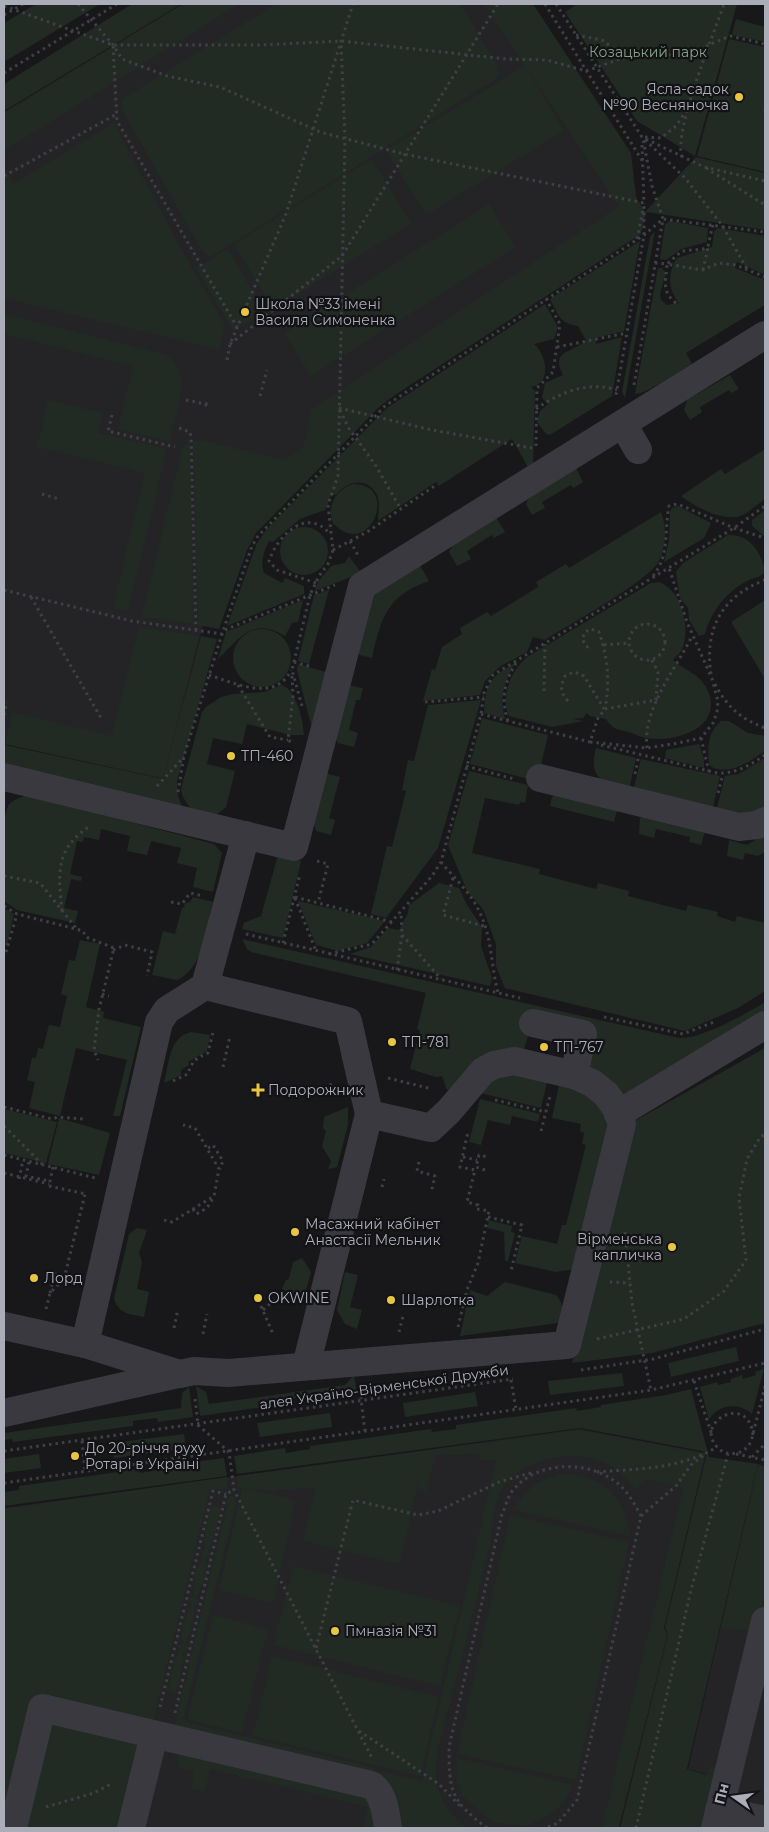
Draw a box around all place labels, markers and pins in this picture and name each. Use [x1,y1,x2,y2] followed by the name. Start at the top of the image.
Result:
[602,80,729,114] place label: Ясла-садок №90 Весняночка
[733,91,745,103] marker: Ясла-садок №90 Весняночка
[255,295,396,329] place label: Школа №33 імені Василя Симоненка
[239,306,251,318] marker: Школа №33 імені Василя Симоненка
[241,747,293,765] place label: ТП-460
[225,750,237,762] marker: ТП-460
[402,1033,449,1051] place label: ТП-781
[386,1036,398,1048] marker: ТП-781
[554,1038,604,1056] place label: ТП-767
[538,1041,550,1053] marker: ТП-767
[268,1081,363,1099] place label: Подорожник
[252,1084,264,1096] marker: Подорожник
[305,1215,441,1249] place label: Масажний кабінет Анастасії Мельник
[289,1226,301,1238] marker: Масажний кабінет Анастасії Мельник
[577,1230,662,1264] place label: Вірменська капличка
[666,1241,678,1253] marker: Вірменська капличка
[44,1269,83,1287] place label: Лорд
[28,1272,40,1284] marker: Лорд
[268,1289,329,1307] place label: OKWINE
[401,1291,474,1309] place label: Шарлотка
[252,1292,264,1304] marker: OKWINE
[385,1294,397,1306] marker: Шарлотка
[85,1439,205,1473] place label: До 20-річчя руху Ротарі в Україні
[69,1450,81,1462] marker: До 20-річчя руху Ротарі в Україні
[345,1622,437,1640] place label: Гімназія №31
[329,1625,341,1637] marker: Гімназія №31

